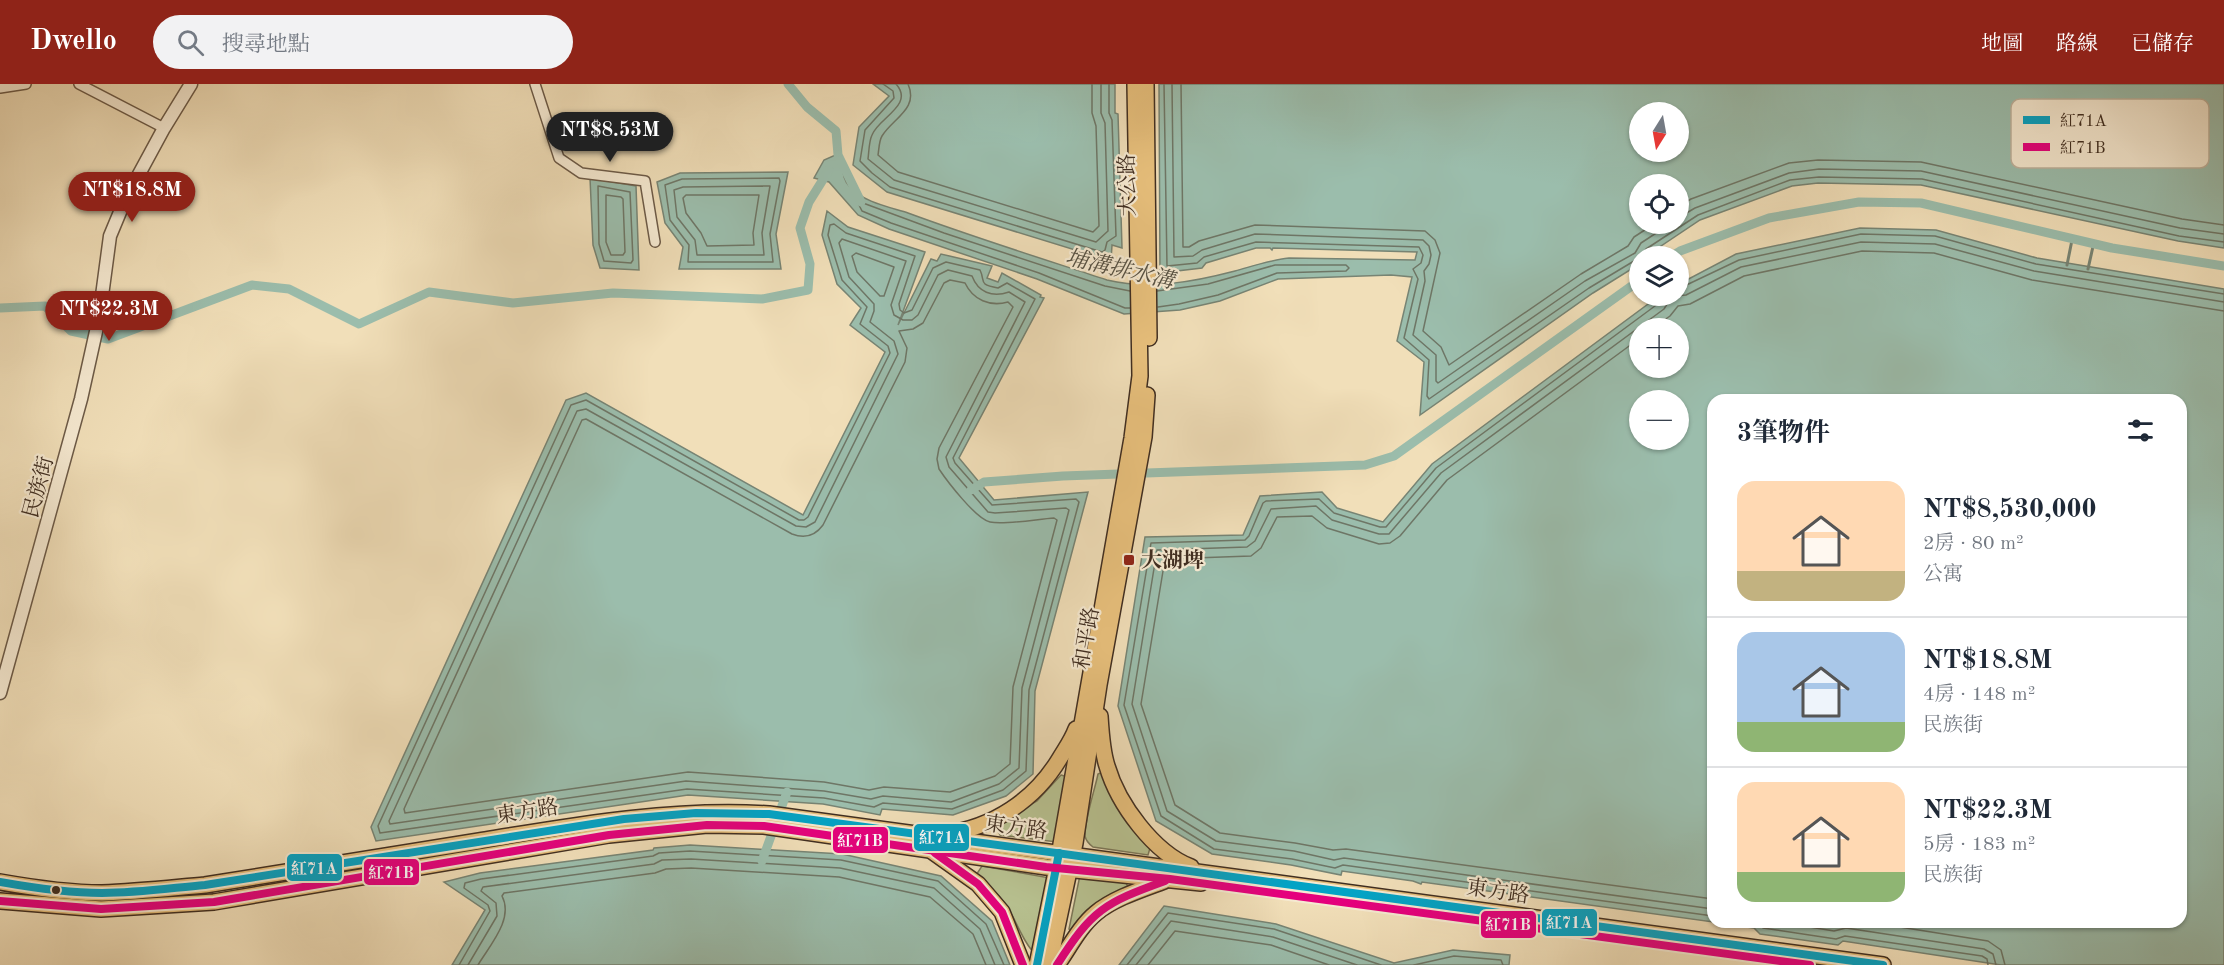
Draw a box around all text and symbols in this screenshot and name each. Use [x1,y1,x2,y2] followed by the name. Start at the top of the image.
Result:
[153,15,573,69] search box
[174,26,207,59] icon: search
[30,28,117,56] text: Dwello
[222,34,310,56] text: 搜尋地點
[1981,34,2023,55] text: 地圖
[2056,34,2098,55] text: 路線
[2131,34,2194,55] text: 已儲存
[2011,99,2209,168] legend
[1629,102,1689,162] north arrow
[1629,102,1689,450] map controls
[548,112,672,163] pin: NT$8.53M
[2060,112,2107,130] text: 紅71A
[560,121,660,141] text: NT$8.53M
[2060,139,2106,157] text: 紅71B
[1114,153,1140,217] street label: 大公路
[70,172,194,223] pin: NT$18.8M
[1629,174,1689,234] button: locate
[82,181,182,201] text: NT$18.8M
[1063,245,1179,294] water label: 埔溝排水溝
[1629,246,1689,306] button: layers
[47,291,171,342] pin: NT$22.3M
[59,300,159,320] text: NT$22.3M
[1629,318,1689,378] button: +
[1629,390,1689,450] button: −
[2124,414,2157,447] icon: filters
[1737,421,1830,447] text: 3筆物件
[19,454,58,521] street label: 民族街
[1923,497,2097,523] text: NT$8,530,000
[1785,505,1857,577] icon: home
[1923,534,2024,554] text: 2房 · 80 m²
[1141,549,1204,572] place label: 大湖埤
[1122,553,1136,567] marker: 大湖埤
[1923,565,1963,585] text: 公寓
[1070,605,1103,671] street label: 和平路
[1923,648,2052,674] text: NT$18.8M
[1785,656,1857,728] icon: home
[1923,685,2035,705] text: 4房 · 148 m²
[1923,716,1983,736] text: 民族街
[494,795,560,828] street label: 東方路
[1923,798,2052,824] text: NT$22.3M
[1785,806,1857,878] icon: home
[983,812,1049,843] street label: 東方路
[913,823,970,852] line badge: 紅71A
[832,826,889,854] line badge: 紅71B
[919,829,965,847] text: 紅71A
[837,832,883,850] text: 紅71B
[1923,835,2035,855] text: 5房 · 183 m²
[286,853,343,882] line badge: 紅71A
[363,858,420,886] line badge: 紅71B
[291,860,337,878] text: 紅71A
[368,864,414,882] text: 紅71B
[1923,866,1983,886] text: 民族街
[1465,876,1531,907] street label: 東方路
[50,884,62,896] unlabelled marker
[1541,908,1598,937] line badge: 紅71A
[1480,910,1537,939] line badge: 紅71B
[1546,914,1592,932] text: 紅71A
[1485,916,1531,934] text: 紅71B

